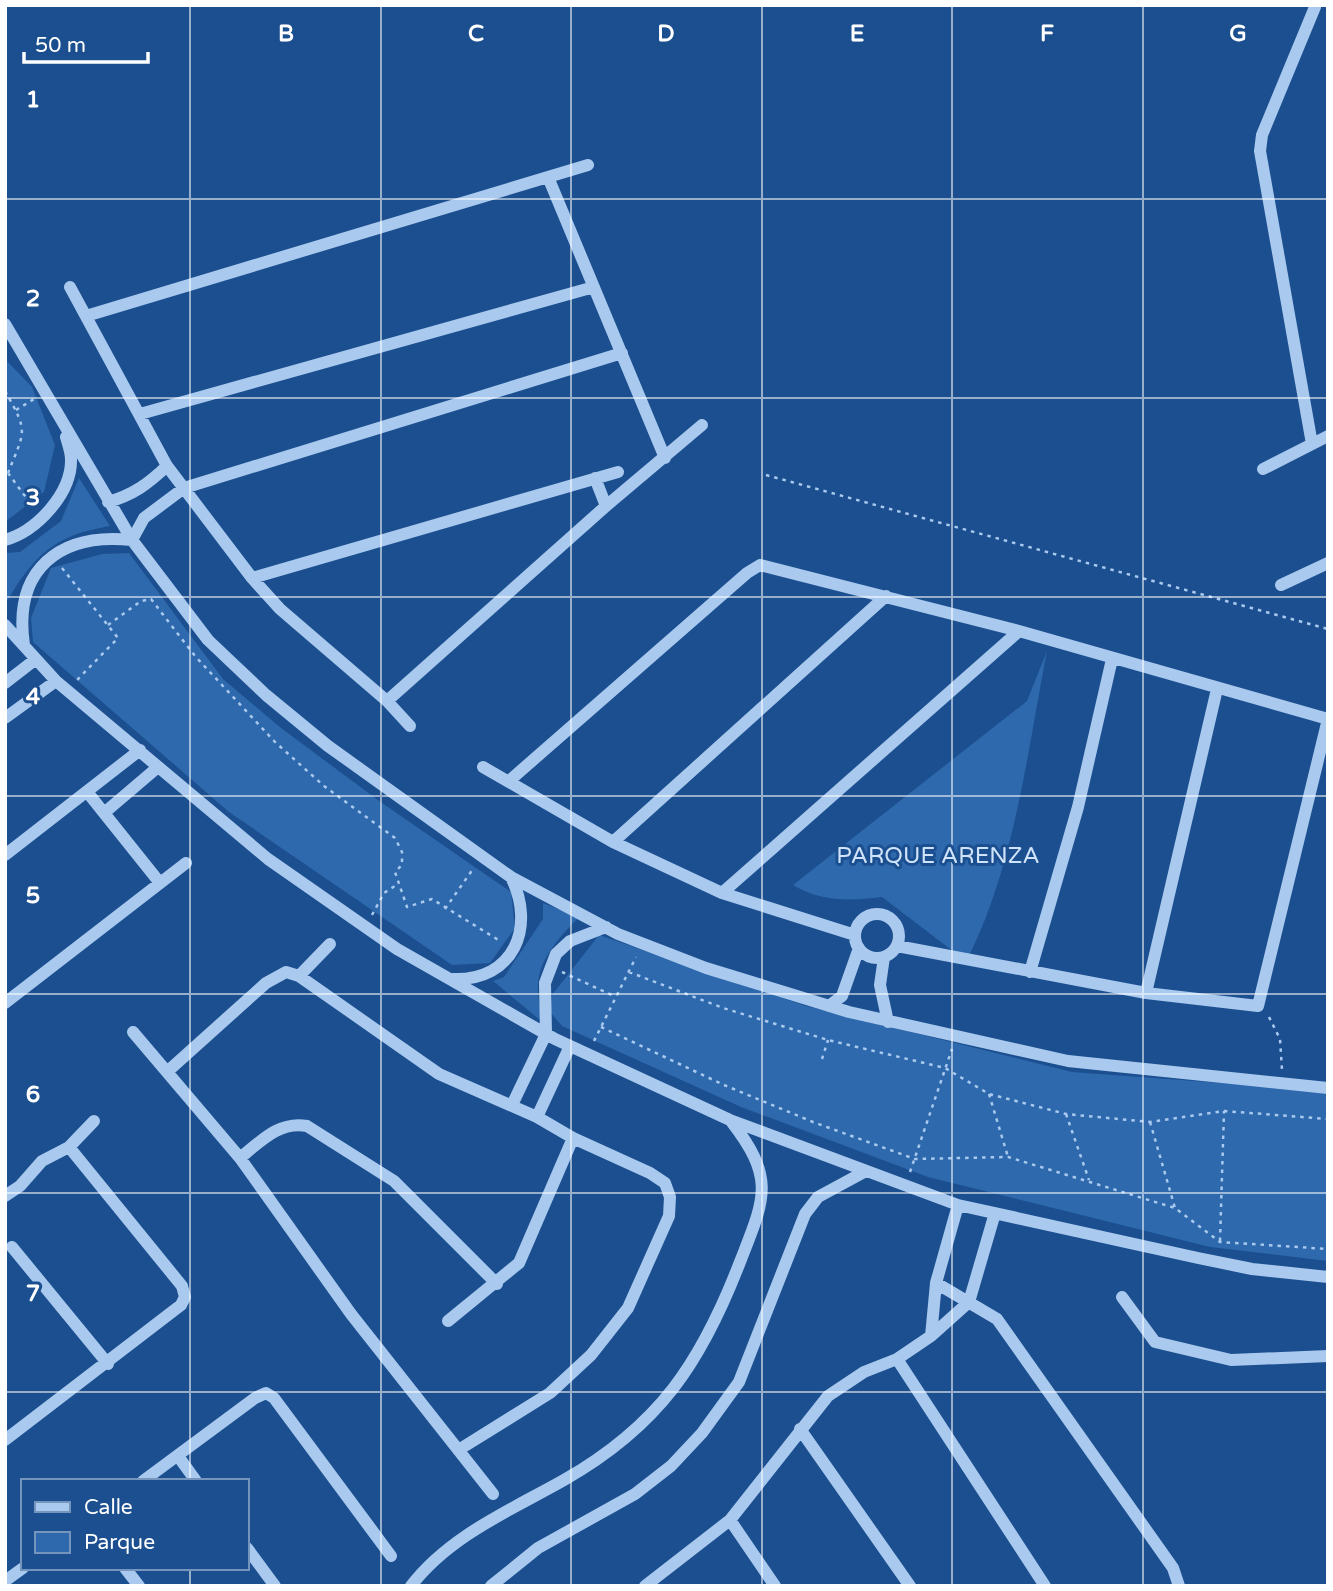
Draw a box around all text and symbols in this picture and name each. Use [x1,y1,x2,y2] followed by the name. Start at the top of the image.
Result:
[278,20,294,48] text: B
[468,20,484,48] text: C
[657,20,675,48] text: D
[850,20,864,48] text: E
[1040,20,1054,48] text: F
[1229,20,1247,48] text: G
[24,21,149,65] scale bar
[35,33,86,58] text: 50 m
[26,86,40,114] text: 1
[26,285,40,313] text: 2
[26,484,40,512] text: 3
[26,683,41,711] text: 4
[836,842,1040,870] park label: PARQUE ARENZA
[26,882,40,910] text: 5
[26,1081,40,1109] text: 6
[26,1280,40,1308] text: 7
[21,1479,248,1570] legend
[84,1495,133,1520] text: Calle
[84,1530,155,1555] text: Parque

